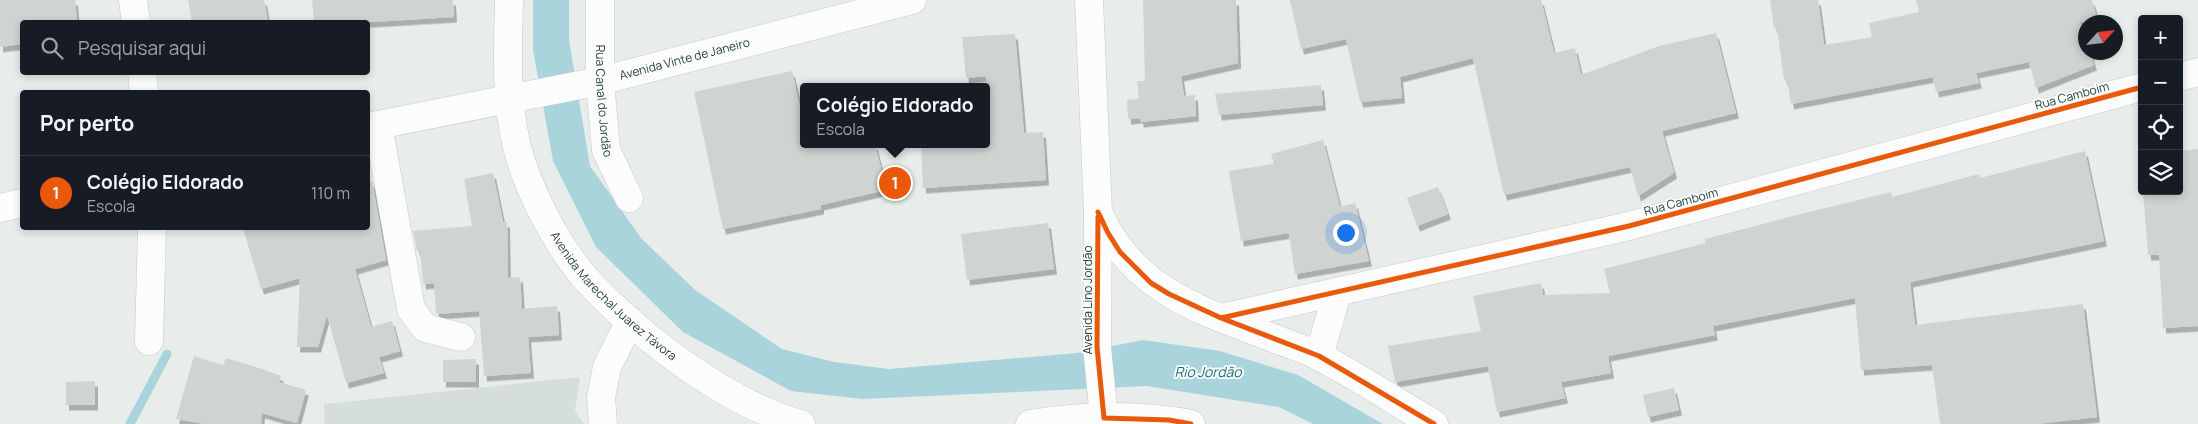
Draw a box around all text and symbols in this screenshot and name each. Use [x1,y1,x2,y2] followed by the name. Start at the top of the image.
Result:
[2078,15,2123,60] north arrow
[2138,15,2183,195] map controls
[2138,15,2183,60] button: +
[20,20,370,75] search box
[618,33,752,84] street label: Avenida Vinte de Janeiro
[38,34,66,62] icon: search
[78,35,206,61] text: Pesquisar aqui
[592,45,617,160] street label: Rua Canal do Jordão
[2138,60,2183,105] button: −
[2033,77,2111,114] street label: Rua Camboim
[800,83,990,148] popup
[817,92,973,118] text: Colégio Eldorado
[2138,105,2183,150] button: locate
[40,109,134,137] text: Por perto
[817,118,865,140] text: Escola
[2138,150,2183,195] button: layers
[879,164,911,202] pin: 1
[87,169,244,195] text: Colégio Eldorado
[52,182,60,204] text: 1
[311,182,350,204] text: 110 m
[1642,183,1720,220] street label: Rua Camboim
[87,195,135,217] text: Escola
[1333,220,1359,246] your location
[547,228,680,364] street label: Avenida Marechal Juarez Távora
[1079,245,1096,355] street label: Avenida Lino Jordão
[1174,362,1242,381] water label: Rio Jordão

